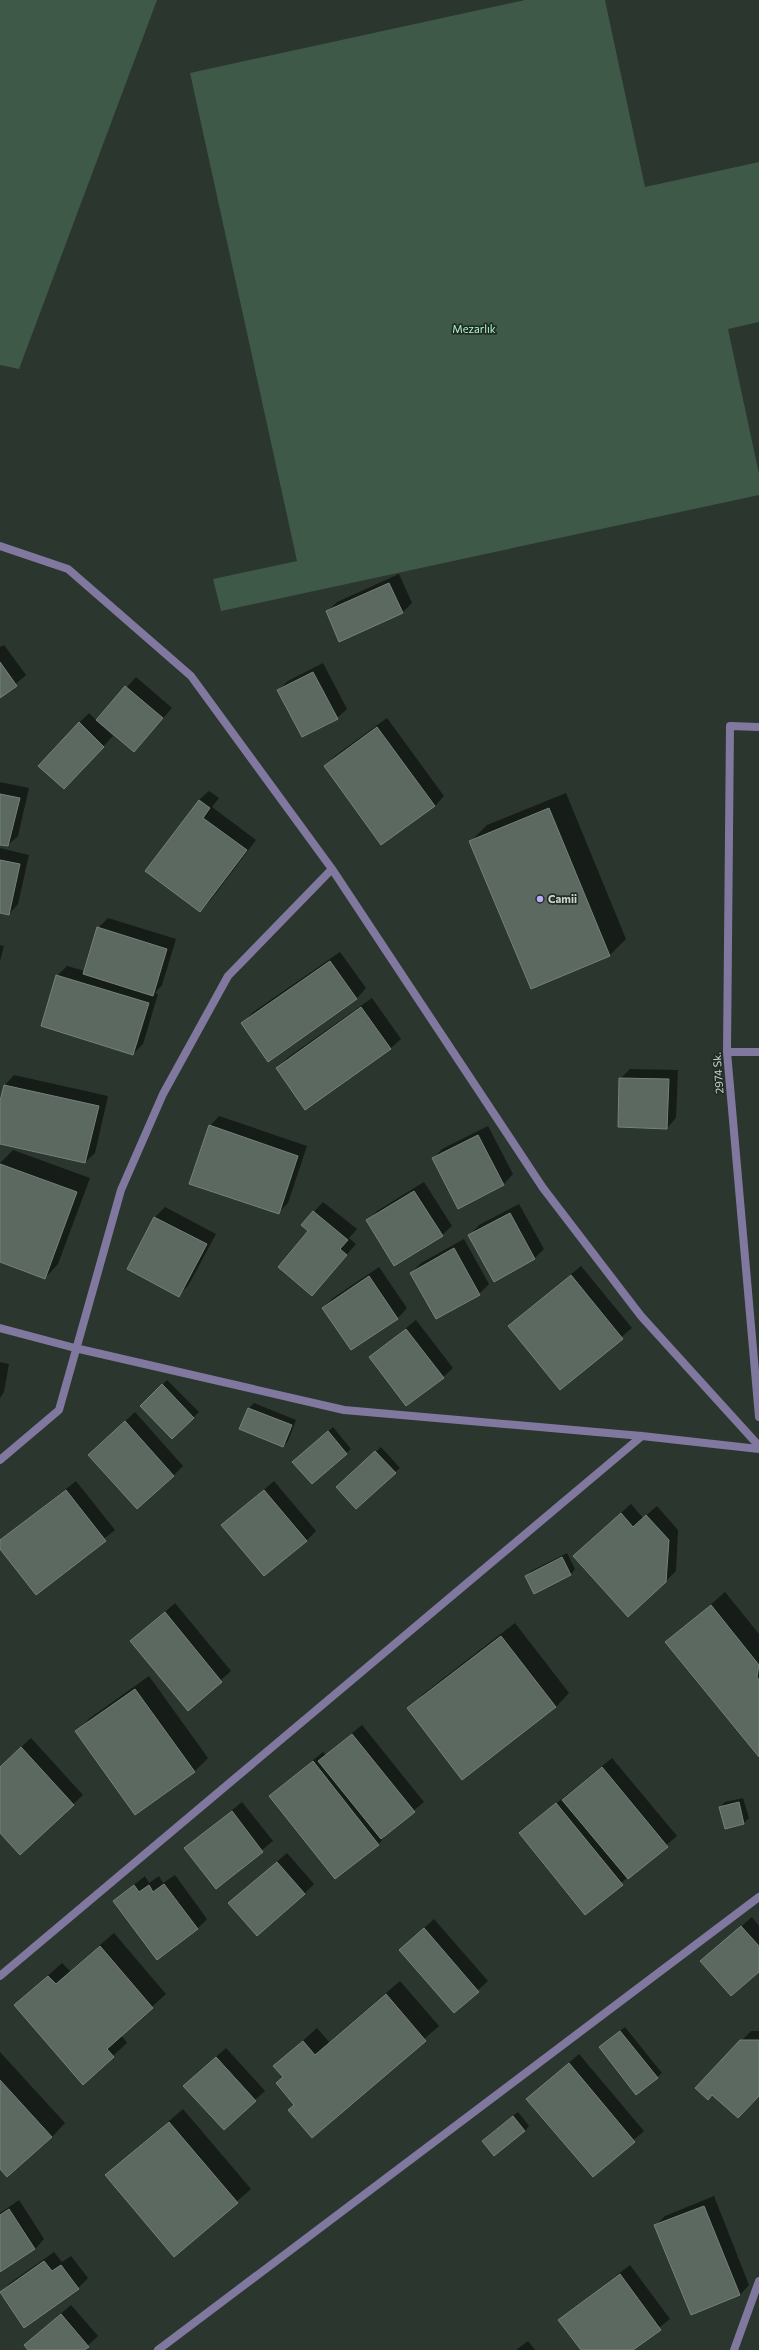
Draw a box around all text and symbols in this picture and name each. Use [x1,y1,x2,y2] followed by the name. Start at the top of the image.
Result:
[452,322,496,335] park label: Mezarlık
[548,892,577,905] place label: Camii
[535,894,545,904] marker: Camii
[710,1051,725,1094] street label: 2974 Sk.

